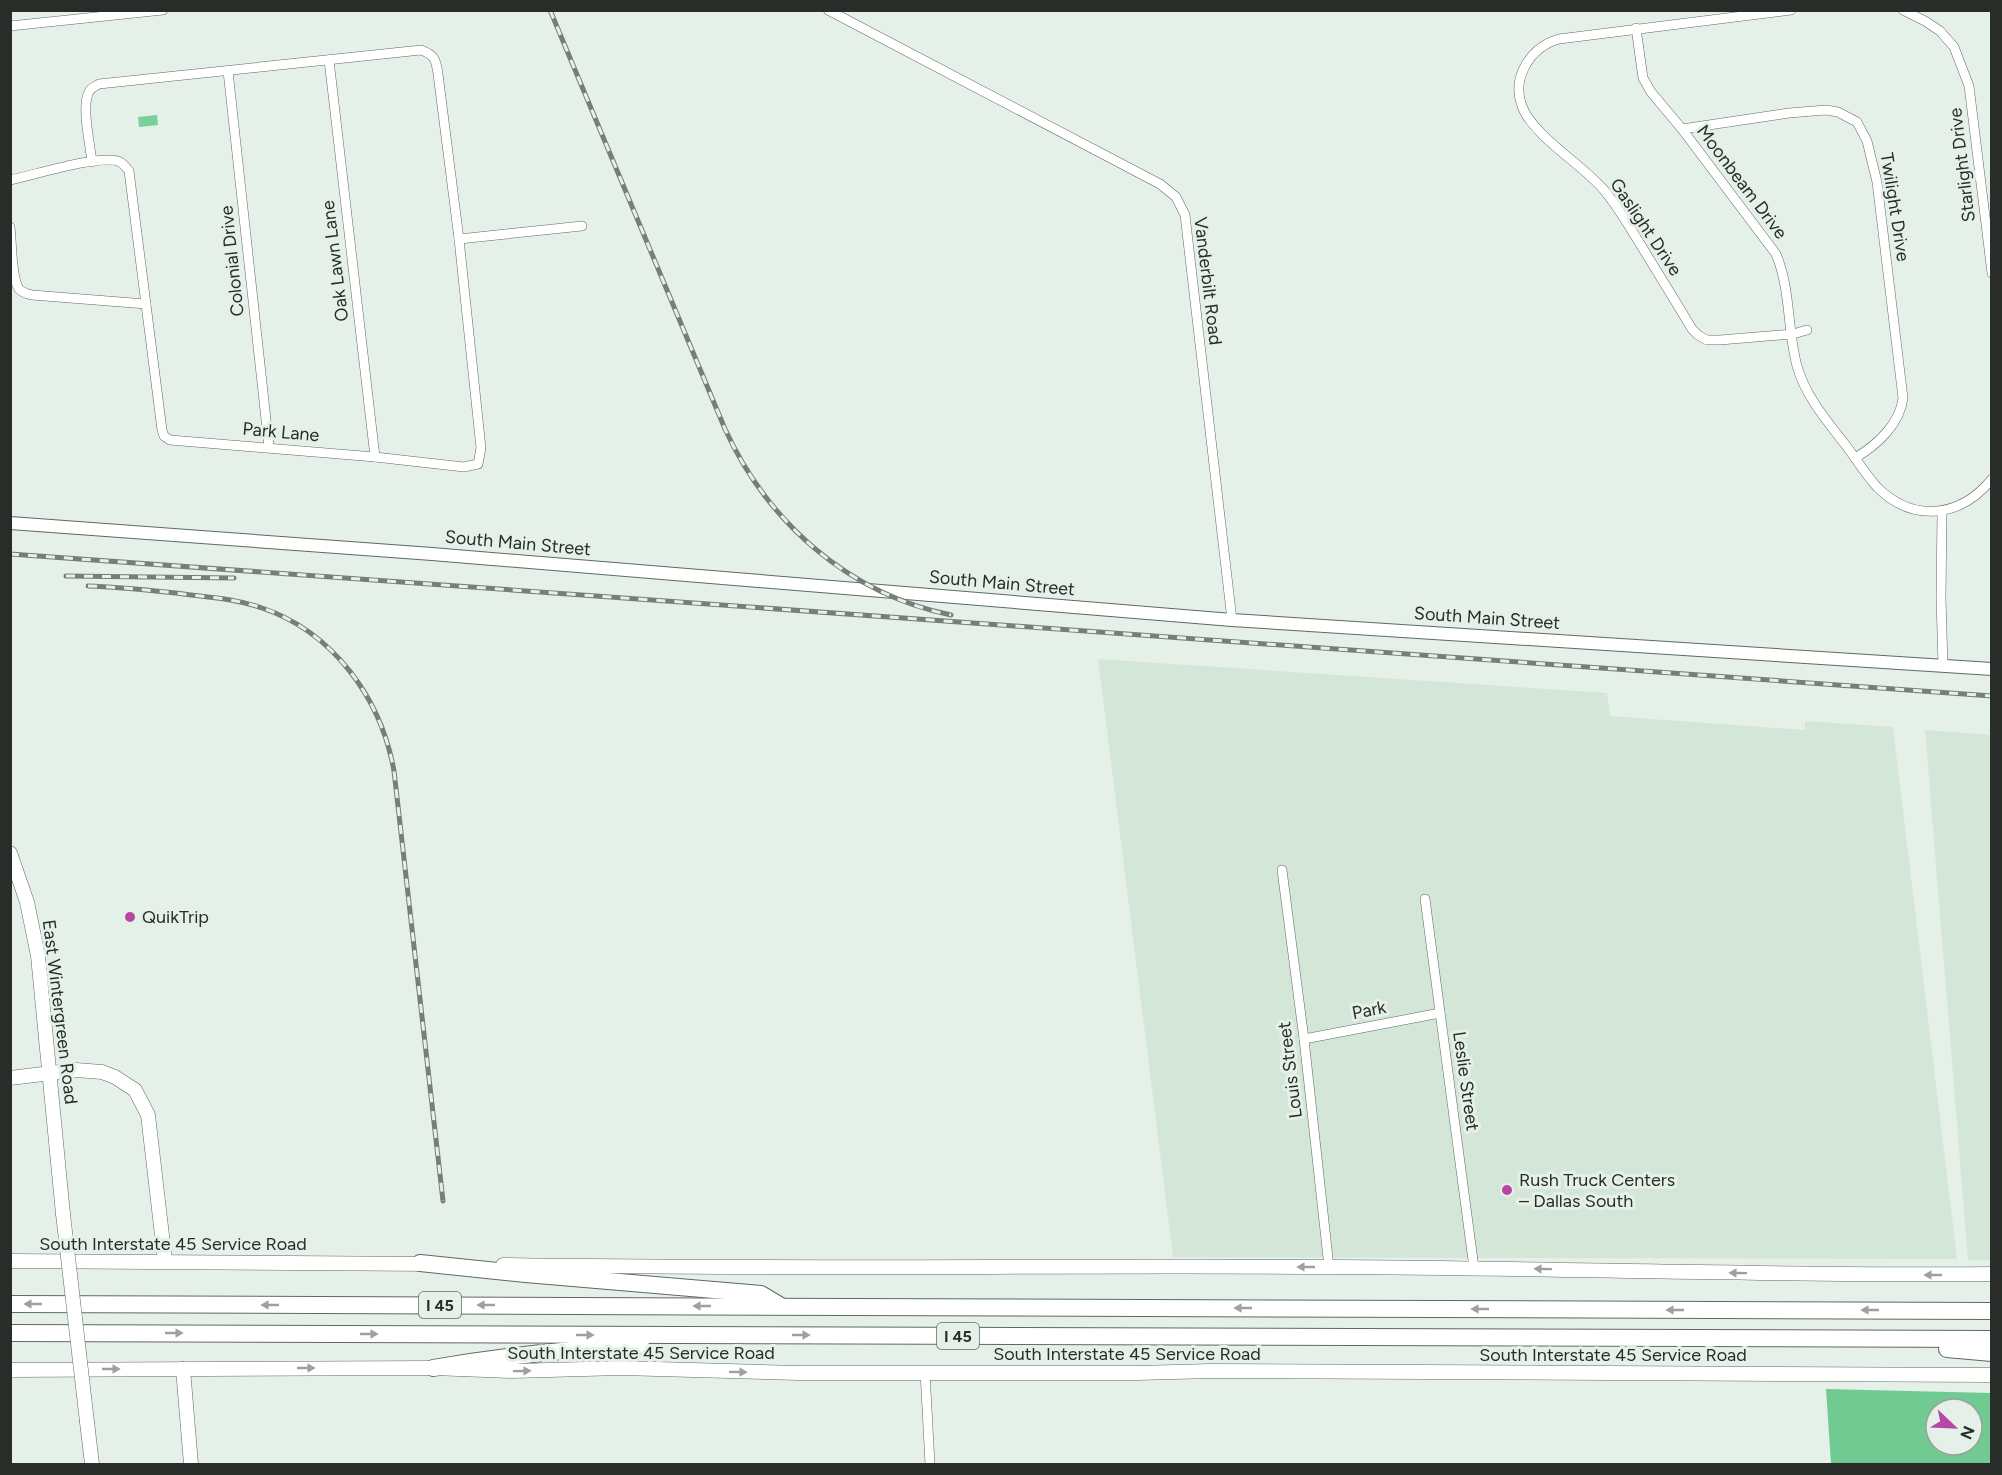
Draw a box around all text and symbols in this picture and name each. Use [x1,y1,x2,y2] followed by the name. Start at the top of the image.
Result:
[1944,107,1980,223] street label: Starlight Drive
[1692,121,1792,244] street label: Moonbeam Drive
[1876,151,1914,263] street label: Twilight Drive
[1605,174,1687,280] street label: Gaslight Drive
[317,199,353,323] street label: Oak Lawn Lane
[215,204,249,317] street label: Colonial Drive
[1189,216,1227,346] street label: Vanderbilt Road
[242,418,321,446] street label: Park Lane
[444,526,592,560] street label: South Main Street
[928,566,1076,600] street label: South Main Street
[1413,602,1561,634] street label: South Main Street
[142,906,209,928] place label: QuikTrip
[123,910,137,924] marker: QuikTrip
[38,918,82,1106] street label: East Wintergreen Road
[1350,996,1388,1024] street label: Park
[1273,1020,1307,1120] street label: Louis Street
[1448,1030,1484,1132] street label: Leslie Street
[1519,1169,1675,1212] place label: Rush Truck Centers – Dallas South
[1500,1183,1514,1197] marker: Rush Truck Centers – Dallas South
[39,1233,307,1255] street label: South Interstate 45 Service Road
[1297,1262,1316,1272] one-way arrow
[1534,1264,1553,1274] one-way arrow
[1729,1268,1748,1278] one-way arrow
[1924,1270,1943,1280] one-way arrow
[419,1292,461,1318] road number: I 45
[24,1299,43,1309] one-way arrow
[261,1300,280,1310] one-way arrow
[477,1300,496,1310] one-way arrow
[693,1301,712,1311] one-way arrow
[1234,1303,1253,1313] one-way arrow
[1471,1304,1490,1314] one-way arrow
[1666,1305,1685,1315] one-way arrow
[1861,1305,1880,1315] one-way arrow
[937,1323,979,1349] road number: I 45
[164,1328,183,1338] one-way arrow
[359,1329,378,1339] one-way arrow
[575,1330,594,1340] one-way arrow
[791,1330,810,1340] one-way arrow
[507,1342,775,1364] street label: South Interstate 45 Service Road
[993,1343,1261,1365] street label: South Interstate 45 Service Road
[1479,1344,1747,1366] street label: South Interstate 45 Service Road
[296,1364,315,1373] one-way arrow
[101,1365,120,1374] one-way arrow
[512,1366,531,1376] one-way arrow
[728,1367,747,1376] one-way arrow
[1924,1397,1984,1457] north arrow
[1956,1423,1979,1442] text: N

